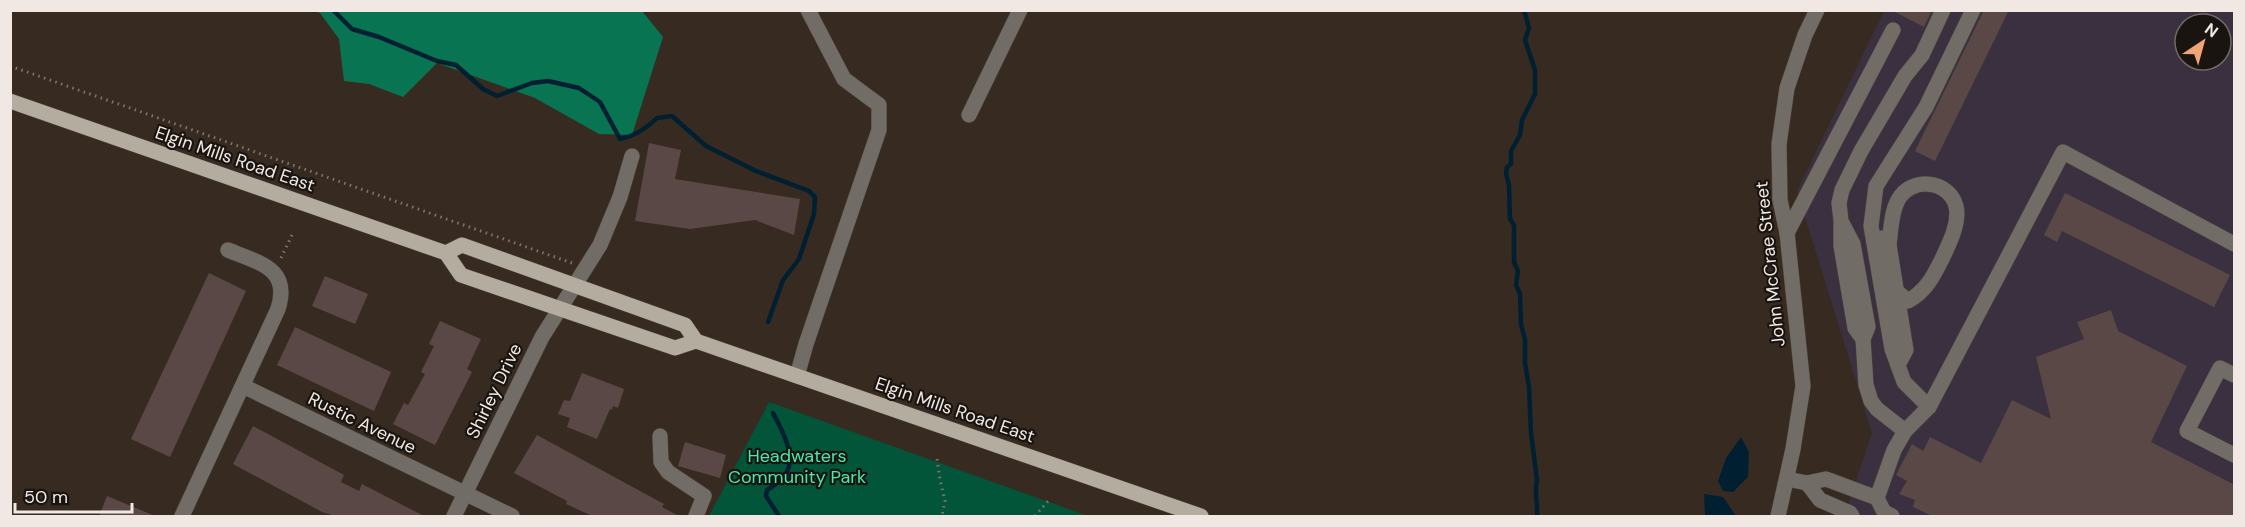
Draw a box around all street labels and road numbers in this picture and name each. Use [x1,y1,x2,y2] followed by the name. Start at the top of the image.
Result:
[152,120,318,198] street label: Elgin Mills Road East
[1749,180,1791,348] street label: John McCrae Street
[461,339,527,443] street label: Shirley Drive
[872,371,1038,449] street label: Elgin Mills Road East
[304,387,420,459] street label: Rustic Avenue

